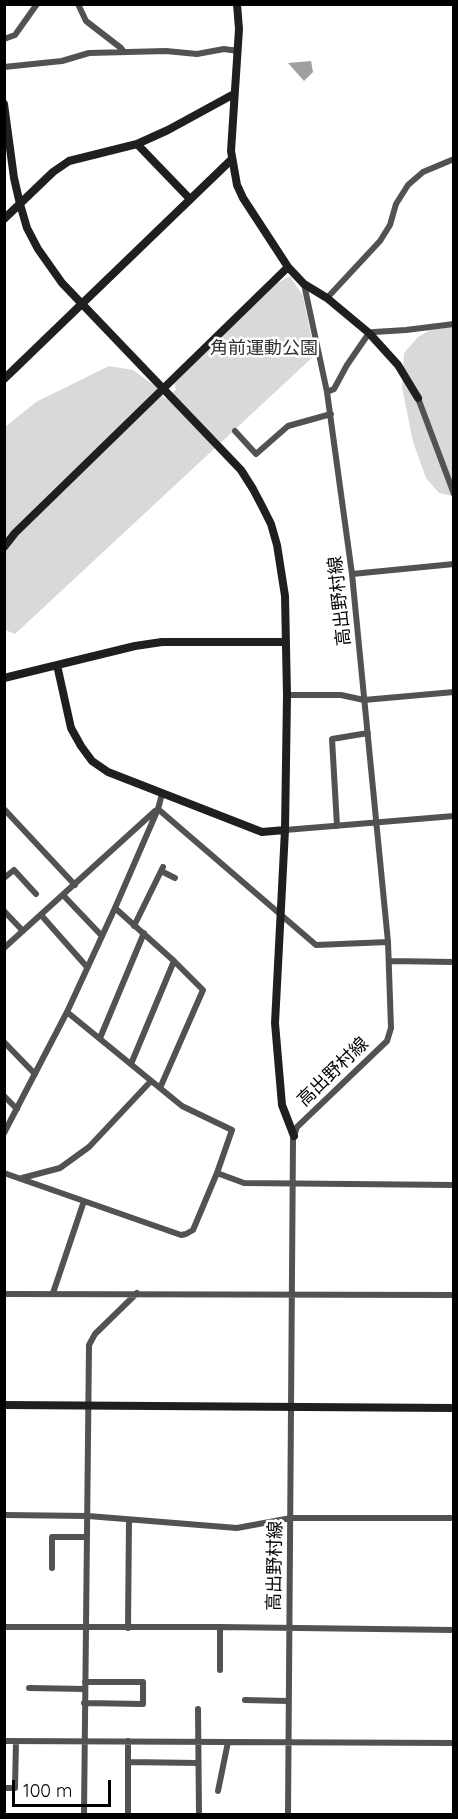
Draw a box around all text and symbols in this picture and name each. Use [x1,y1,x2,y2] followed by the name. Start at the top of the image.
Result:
[210,338,318,360] park label: 角前運動公園
[325,555,355,647] street label: 高出野村線
[293,1033,373,1111] street label: 高出野村線
[263,1521,287,1611] street label: 高出野村線
[15,1768,114,1806] scale bar
[23,1779,72,1802] text: 100 m

